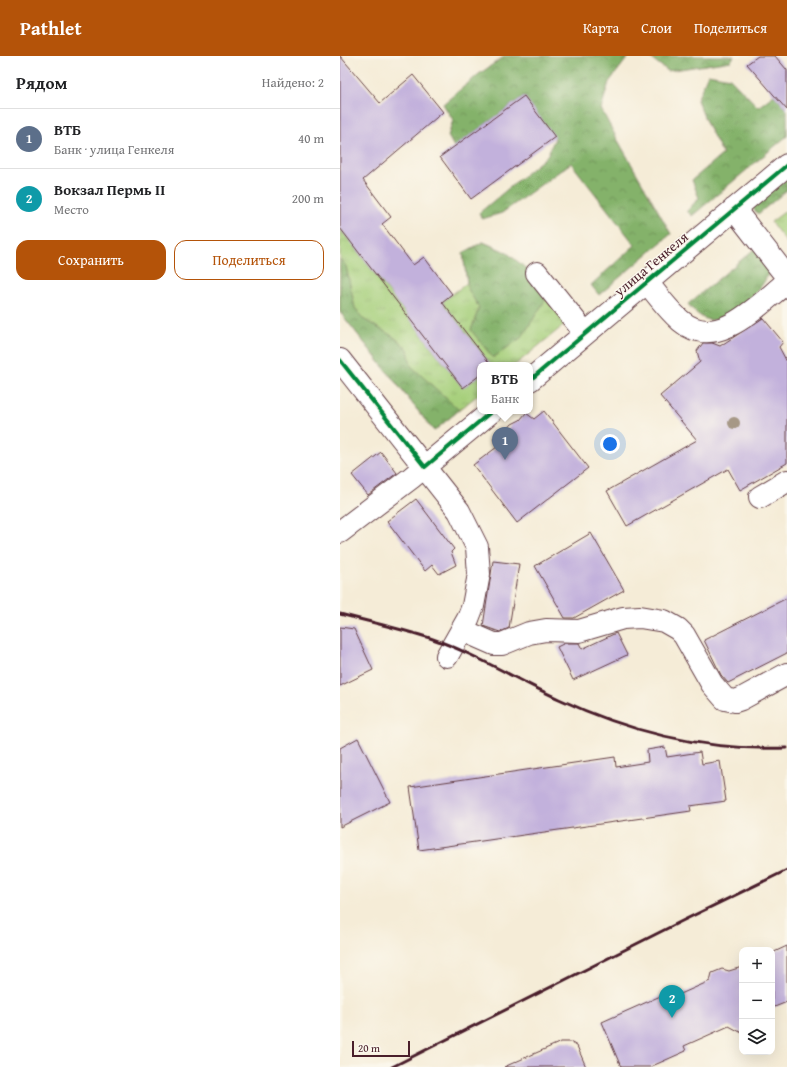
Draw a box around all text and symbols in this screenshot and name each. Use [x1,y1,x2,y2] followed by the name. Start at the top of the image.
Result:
[20,14,82,42] text: Pathlet
[583,18,619,38] text: Карта
[641,18,672,38] text: Слои
[694,18,767,38] text: Поделиться
[16,70,67,95] text: Рядом
[262,73,324,92] text: Найдено: 2
[54,119,81,140] text: ВТБ
[26,129,32,148] text: 1
[298,129,324,148] text: 40 m
[54,140,174,159] text: Банк · улица Генкеля
[54,179,165,200] text: Вокзал Пермь II
[26,189,32,208] text: 2
[292,189,324,208] text: 200 m
[54,200,89,219] text: Место
[609,227,692,302] street label: улица Генкеля
[16,240,166,280] button: Сохранить
[174,240,324,280] button: Поделиться
[477,362,533,414] popup
[491,368,518,389] text: ВТБ
[491,389,519,408] text: Банк
[492,427,518,460] pin: 1
[600,434,620,454] your location
[739,947,775,1055] map controls
[739,947,775,983] button: +
[739,983,775,1019] button: −
[659,985,685,1018] pin: 2
[739,1019,775,1055] button: layers
[352,1039,410,1058] scale bar
[358,1040,380,1056] text: 20 m

